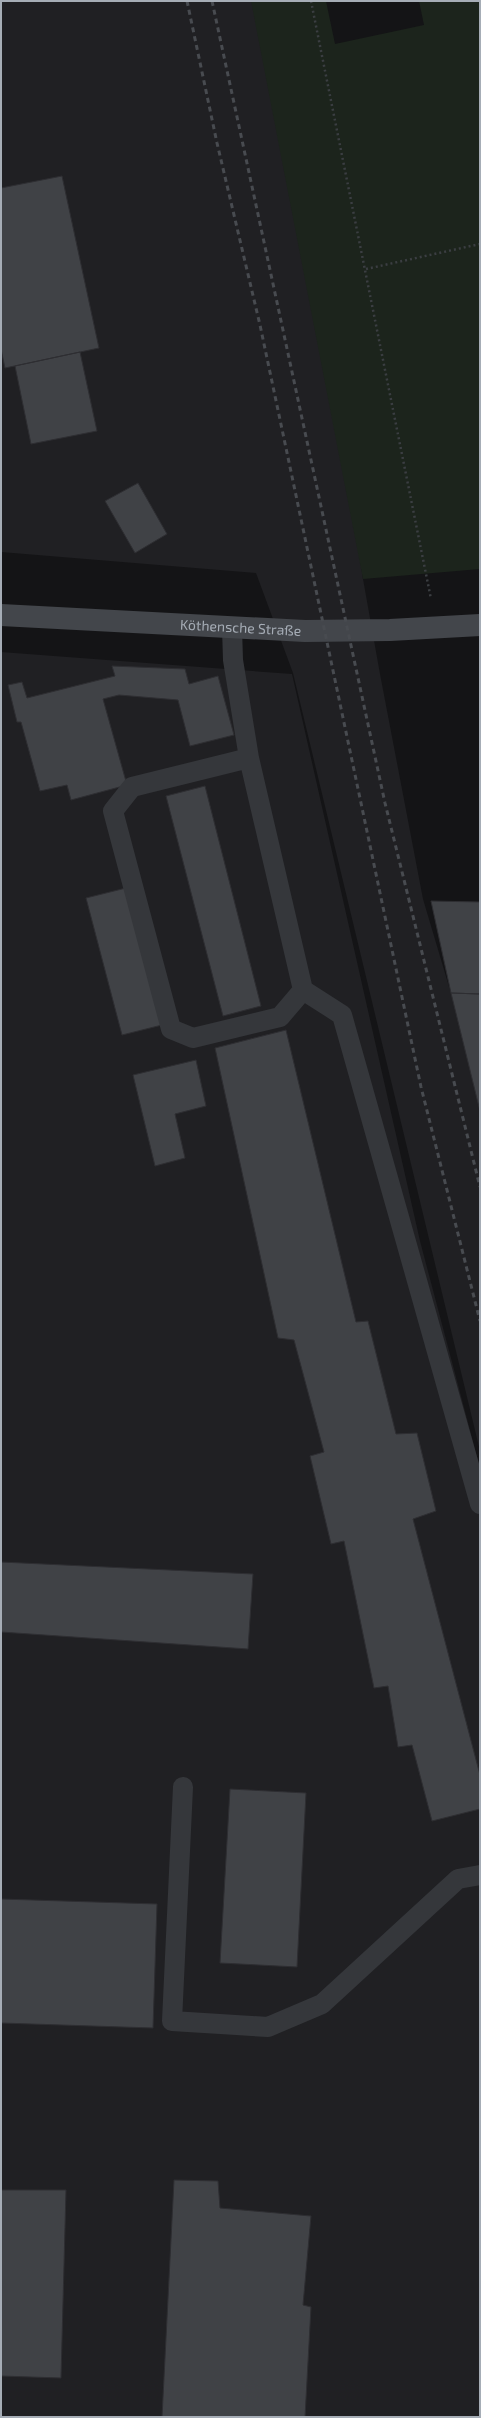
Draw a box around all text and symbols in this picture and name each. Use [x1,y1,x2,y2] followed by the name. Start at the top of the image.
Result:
[180,615,302,639] street label: Köthensche Straße

